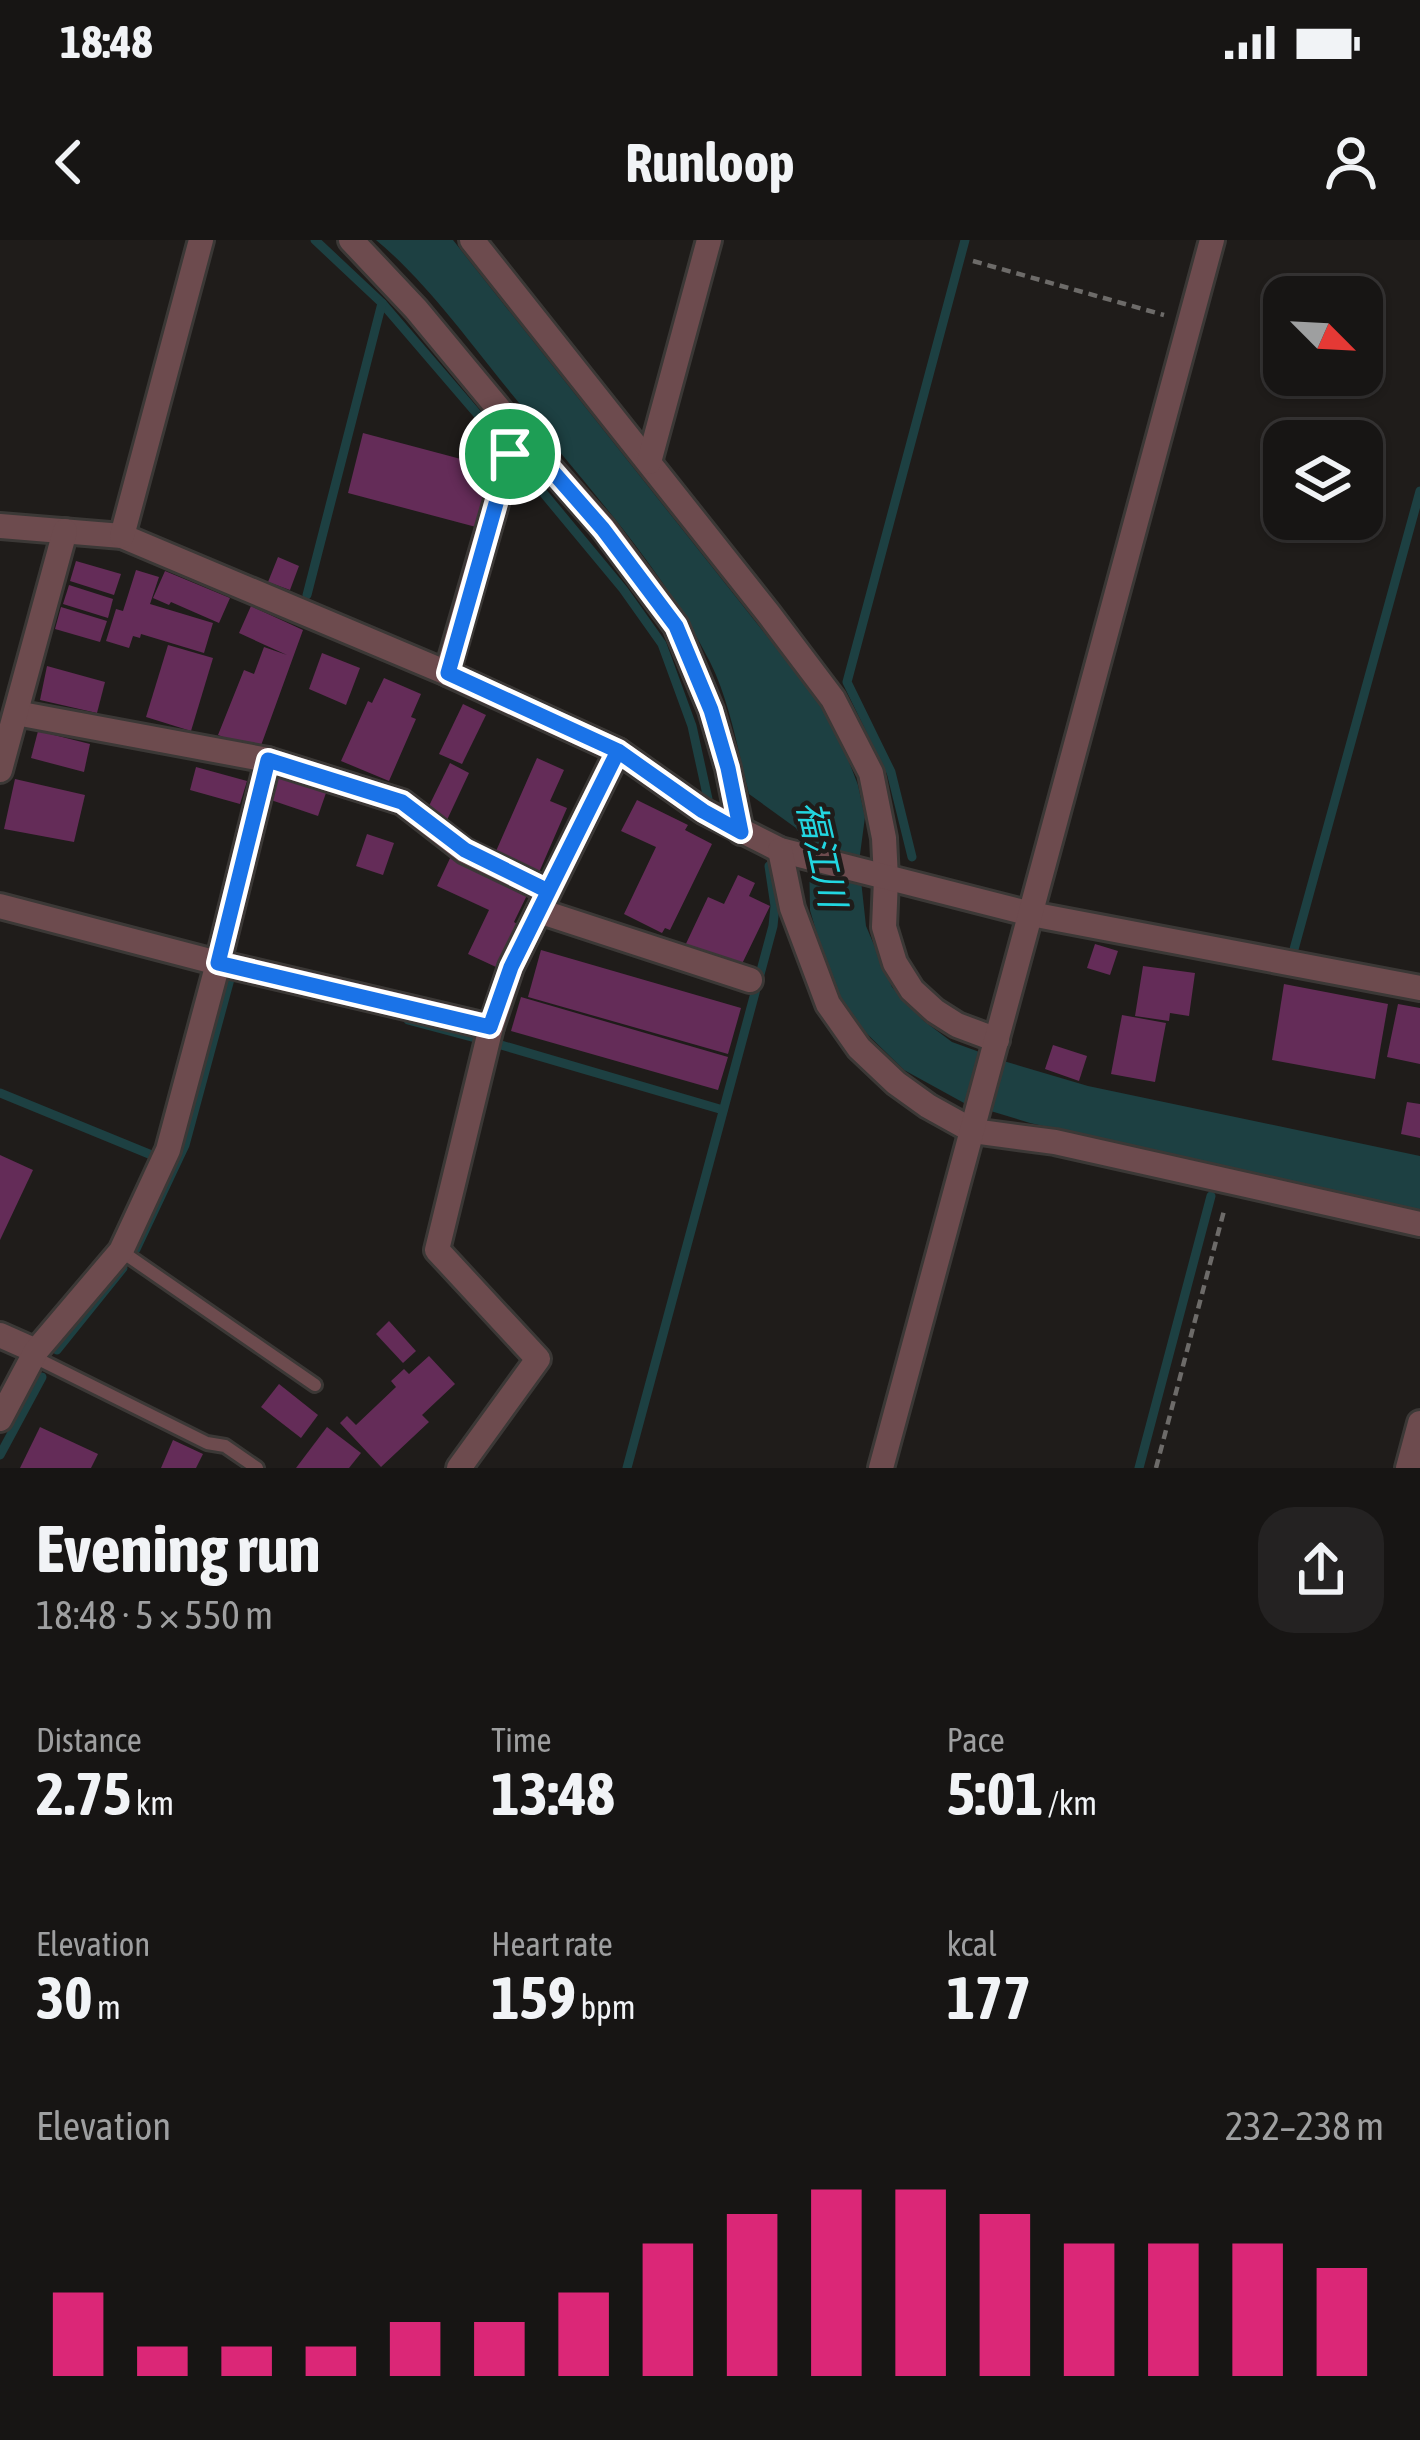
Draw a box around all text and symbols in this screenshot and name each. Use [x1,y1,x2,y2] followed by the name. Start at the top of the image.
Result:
[60,16,153,68] text: 18:48
[36,129,102,195] icon: back
[1318,129,1384,195] icon: person
[625,132,795,193] text: Runloop
[1263,276,1383,396] north arrow
[1263,276,1383,540] map controls
[459,403,561,505] pin
[1263,420,1383,540] button: layers
[477,421,543,487] icon: arrive
[789,797,856,915] water label: 福江川
[1258,1507,1384,1633] button: share
[36,1510,321,1586] text: Evening run
[36,1593,273,1637] text: 18:48 · 5 × 550 m
[36,1721,142,1759] text: Distance
[491,1721,552,1759] text: Time
[947,1721,1005,1759] text: Pace
[36,1759,131,1828] text: 2.75
[491,1759,615,1828] text: 13:48
[947,1759,1043,1828] text: 5:01
[131,1784,174,1822] text: km
[1043,1784,1097,1822] text: /km
[36,1925,150,1963] text: Elevation
[491,1925,613,1963] text: Heart rate
[947,1925,997,1963] text: kcal
[36,1963,92,2032] text: 30
[491,1963,576,2032] text: 159
[947,1963,1031,2032] text: 177
[92,1988,121,2026] text: m
[576,1988,636,2026] text: bpm
[36,2104,171,2148] text: Elevation
[1225,2104,1384,2148] text: 232–238 m

